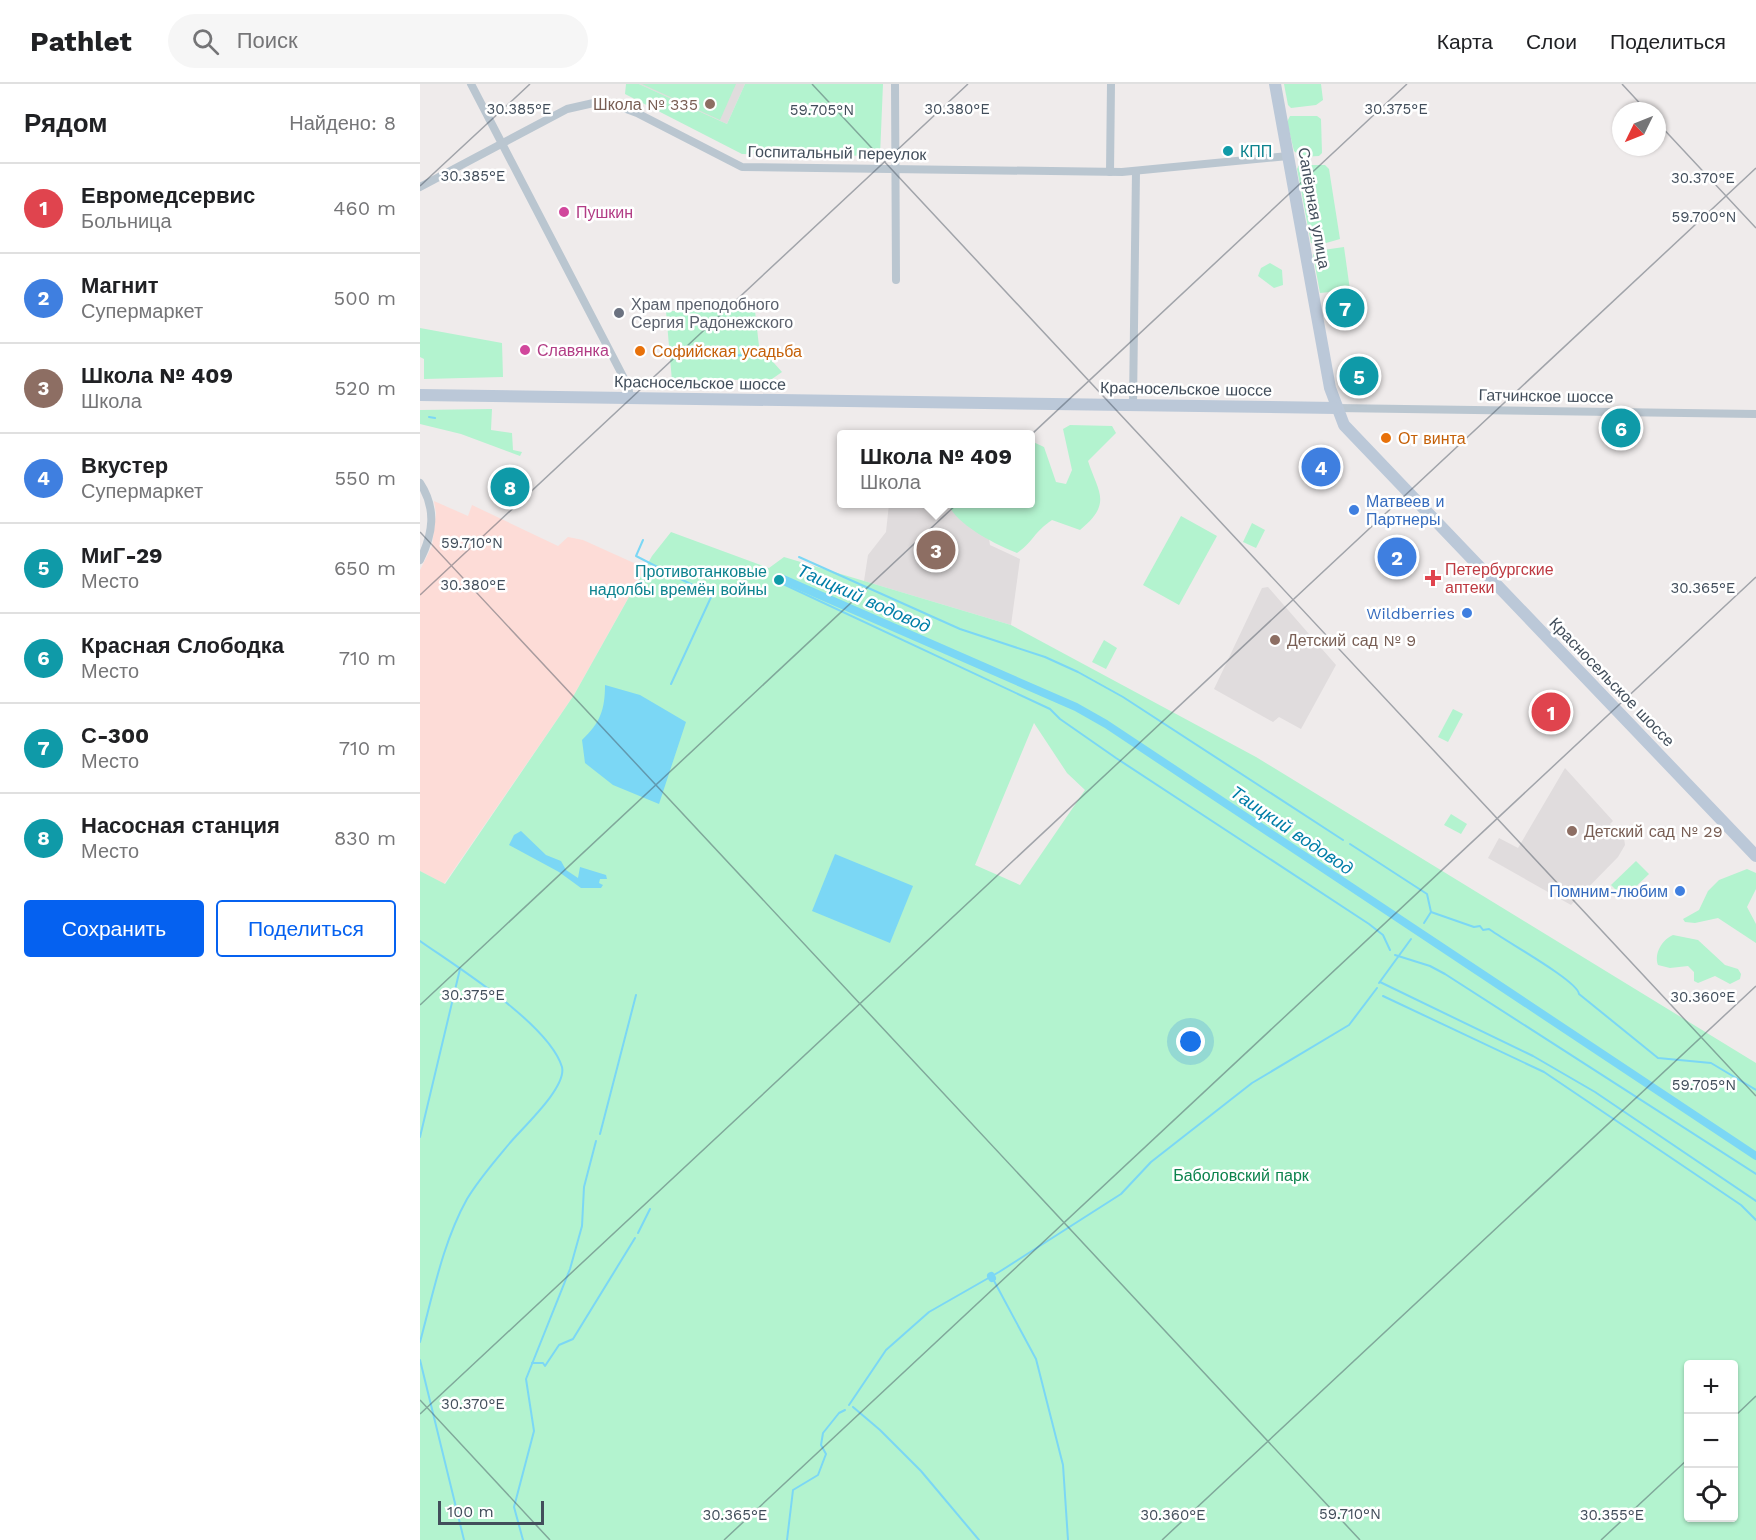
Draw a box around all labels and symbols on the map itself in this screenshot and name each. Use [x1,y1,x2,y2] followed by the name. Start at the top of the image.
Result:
[593,95,698,114] place label: Школа № 335
[703,97,717,111] marker: Школа № 335
[487,100,551,118] text: 30.385°E
[924,100,990,118] text: 30.380°E
[1364,100,1428,118] text: 30.375°E
[790,101,854,119] text: 59.705°N
[1612,102,1666,156] north arrow
[747,142,928,164] street label: Госпитальный переулок
[1240,142,1272,161] place label: КПП
[1221,144,1235,158] marker: КПП
[1294,146,1334,270] street label: Сапёрная улица
[441,167,505,185] text: 30.385°E
[1671,169,1735,187] text: 30.370°E
[576,203,633,222] place label: Пушкин
[557,205,571,219] marker: Пушкин
[1671,208,1737,226] text: 59.700°N
[1326,286,1364,330] pin: 7
[631,295,793,332] place label: Храм преподобного Сергия Радонежского
[612,306,626,320] marker: Храм преподобного Сергия Радонежского
[537,341,609,360] place label: Славянка
[652,342,802,361] place label: Софийская усадьба
[518,343,532,357] marker: Славянка
[633,344,647,358] marker: Софийская усадьба
[1340,354,1378,398] pin: 5
[614,372,786,394] street label: Красносельское шоссе
[1100,378,1272,400] street label: Красносельское шоссе
[1478,385,1614,407] street label: Гатчинское шоссе
[1602,406,1640,450] pin: 6
[1398,429,1466,448] place label: От винта
[1379,431,1393,445] marker: От винта
[1302,444,1340,490] pin: 4
[490,464,530,510] pin: 8
[1366,492,1444,529] place label: Матвеев и Партнеры
[1347,503,1361,517] marker: Матвеев и Партнеры
[916,528,956,572] pin: 3
[441,534,503,552] text: 59.710°N
[1378,534,1416,580] pin: 2
[794,559,934,637] water label: Таицкий водовод
[1445,560,1554,597] place label: Петербургские аптеки
[589,562,767,599] place label: Противотанковые надолбы времён войны
[1426,571,1440,585] marker: Петербургские аптеки
[772,573,786,587] marker: Противотанковые надолбы времён войны
[440,576,506,594] text: 30.380°E
[1671,579,1735,597] text: 30.365°E
[1366,604,1455,623] place label: Wildberries
[1460,606,1474,620] marker: Wildberries
[1545,614,1679,751] street label: Красносельское шоссе
[1287,631,1416,650] place label: Детский сад № 9
[1268,633,1282,647] marker: Детский сад № 9
[1532,690,1570,734] pin: 1
[1227,781,1357,879] water label: Таицкий водовод
[1584,822,1723,841] place label: Детский сад № 29
[1565,824,1579,838] marker: Детский сад № 29
[1549,882,1668,901] place label: Помним-любим
[1673,884,1687,898] marker: Помним-любим
[441,986,505,1004] text: 30.375°E
[1670,988,1736,1006] text: 30.360°E
[1176,1027,1205,1056] your location
[1672,1076,1736,1094] text: 59.705°N
[1173,1166,1310,1185] park label: Баболовский парк
[441,1395,505,1413] text: 30.370°E
[438,1498,544,1526] scale bar
[1319,1505,1381,1523] text: 59.710°N
[703,1506,767,1524] text: 30.365°E
[1140,1506,1206,1524] text: 30.360°E
[1580,1506,1644,1524] text: 30.355°E

